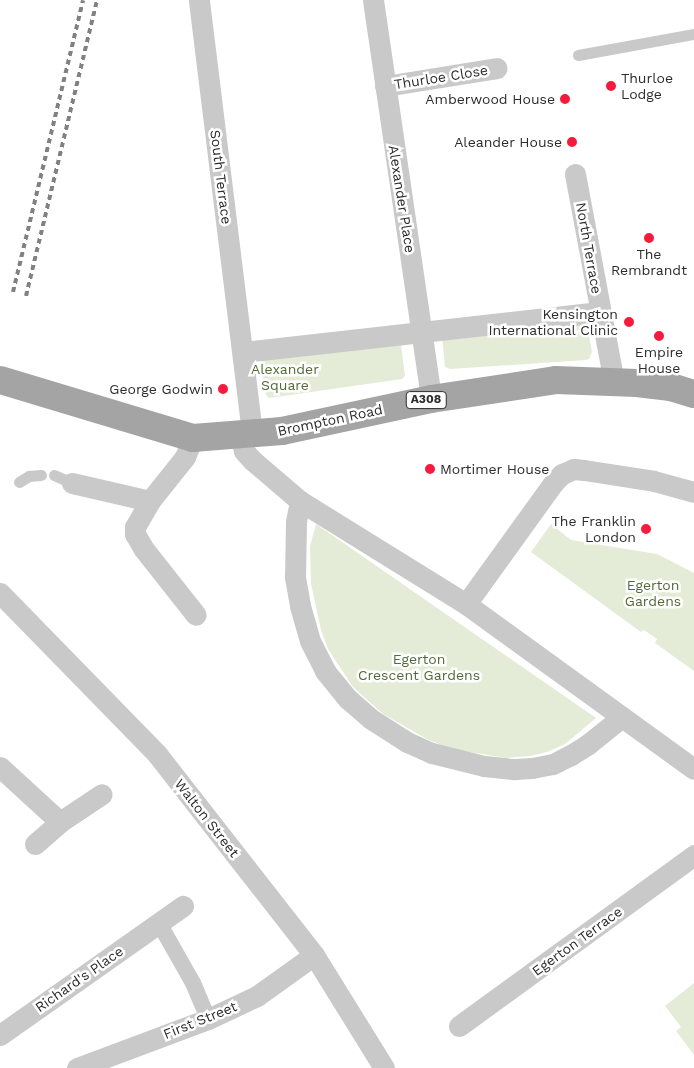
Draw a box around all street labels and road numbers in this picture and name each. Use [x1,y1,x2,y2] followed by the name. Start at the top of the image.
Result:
[393,61,489,93] street label: Thurloe Close
[207,129,235,225] street label: South Terrace
[385,144,419,254] street label: Alexander Place
[573,201,605,295] street label: North Terrace
[405,390,447,410] road number: A308
[276,401,384,439] street label: Brompton Road
[171,776,243,860] street label: Walton Street
[529,903,625,979] street label: Egerton Terrace
[32,942,126,1016] street label: Richard's Place
[161,998,239,1042] street label: First Street

